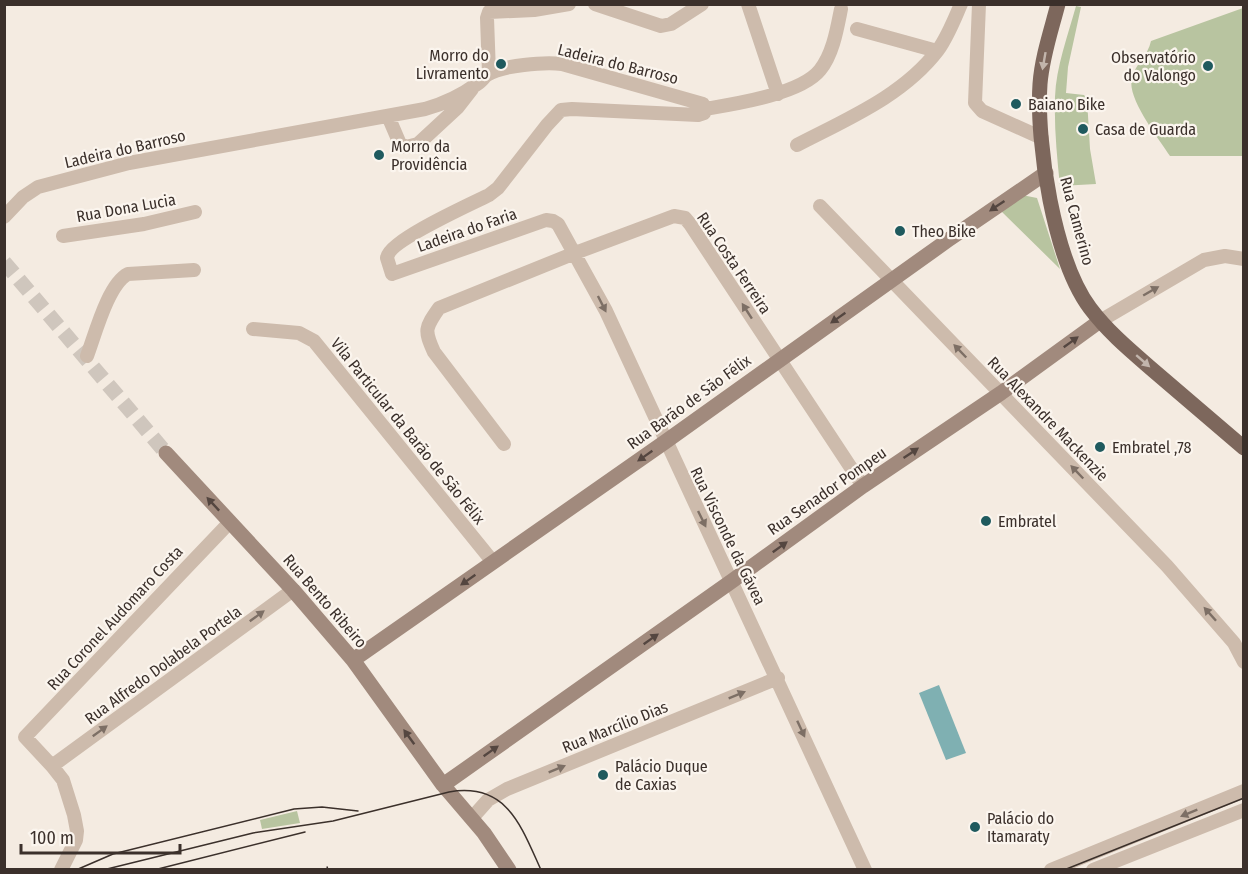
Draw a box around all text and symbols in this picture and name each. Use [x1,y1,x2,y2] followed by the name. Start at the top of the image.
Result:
[556,40,680,88] street label: Ladeira do Barroso
[416,46,489,83] place label: Morro do Livramento
[1111,48,1196,85] place label: Observatório do Valongo
[1039,52,1048,71] one-way arrow
[494,57,508,71] marker: Morro do Livramento
[1201,59,1215,73] marker: Observatório do Valongo
[1028,95,1105,114] place label: Baiano Bike
[1009,97,1023,111] marker: Baiano Bike
[1095,120,1196,139] place label: Casa de Guarda
[1076,122,1090,136] marker: Casa de Guarda
[63,126,187,172] street label: Ladeira do Barroso
[391,137,467,174] place label: Morro da Providência
[372,148,386,162] marker: Morro da Providência
[1056,175,1098,267] street label: Rua Camerino
[75,190,177,226] street label: Rua Dona Lucia
[989,200,1005,211] one-way arrow
[415,204,519,256] street label: Ladeira do Faria
[693,209,775,318] street label: Rua Costa Ferreira
[912,222,976,241] place label: Theo Bike
[893,224,907,238] marker: Theo Bike
[1143,286,1160,296] one-way arrow
[597,296,607,313] one-way arrow
[741,303,753,319] one-way arrow
[830,312,846,324] one-way arrow
[327,334,489,528] street label: Vila Particular da Barão de São Félix
[1063,336,1079,348] one-way arrow
[954,344,967,359] one-way arrow
[623,351,755,453] street label: Rua Barão de São Félix
[984,353,1112,485] street label: Rua Alexandre Mackenzie
[1135,354,1151,367] one-way arrow
[1112,438,1192,457] place label: Embratel ,78
[1093,440,1107,454] marker: Embratel ,78
[764,443,890,539] street label: Rua Senador Pompeu
[903,448,920,459] one-way arrow
[637,450,653,461] one-way arrow
[686,464,770,608] street label: Rua Visconde da Gávea
[1070,465,1084,479] one-way arrow
[206,496,220,511] one-way arrow
[698,511,707,528] one-way arrow
[998,512,1056,531] place label: Embratel
[979,514,993,528] marker: Embratel
[772,541,787,553] one-way arrow
[43,542,187,694] street label: Rua Coronel Audomaro Costa
[279,550,371,652] street label: Rua Bento Ribeiro
[460,574,476,585] one-way arrow
[81,602,245,728] street label: Rua Alfredo Dolabela Portela
[1204,607,1217,622] one-way arrow
[249,610,265,622] one-way arrow
[643,633,658,645] one-way arrow
[729,690,747,700] one-way arrow
[559,697,671,757] street label: Rua Marcílio Dias
[796,721,806,739] one-way arrow
[91,725,107,737] one-way arrow
[403,730,415,746] one-way arrow
[483,745,499,757] one-way arrow
[615,757,708,794] place label: Palácio Duque de Caxias
[548,764,566,773] one-way arrow
[596,768,610,782] marker: Palácio Duque de Caxias
[1180,808,1198,818] one-way arrow
[987,809,1054,846] place label: Palácio do Itamaraty
[21,817,180,855] scale bar
[968,820,982,834] marker: Palácio do Itamaraty
[30,827,74,849] text: 100 m

